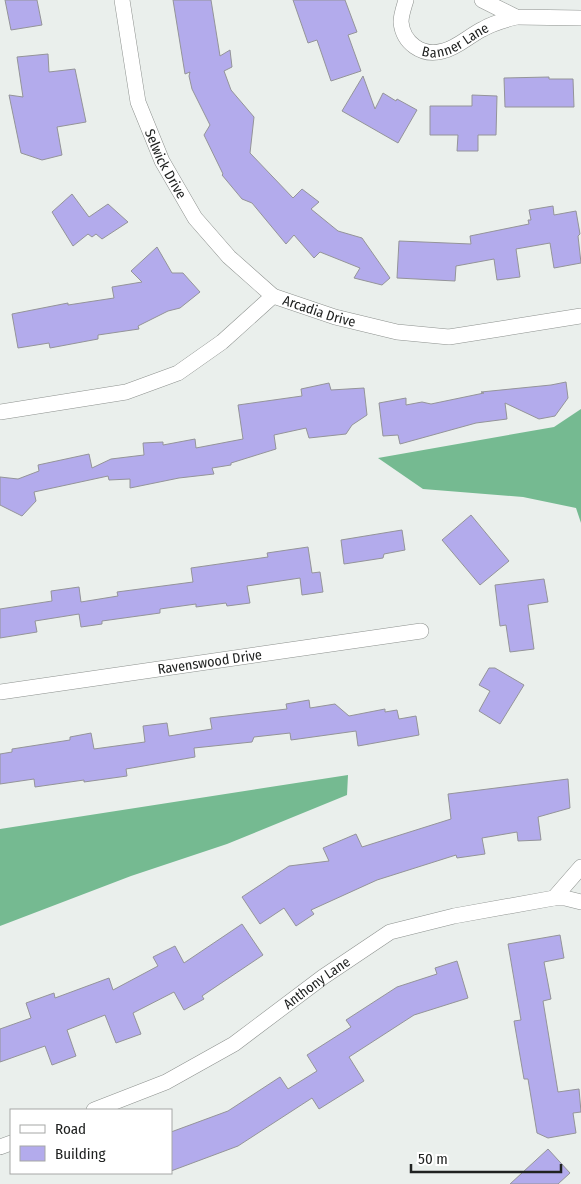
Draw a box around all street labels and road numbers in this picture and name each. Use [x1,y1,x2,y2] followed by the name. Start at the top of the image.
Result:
[420,20,492,61] street label: Banner Lane
[141,127,190,202] street label: Selwick Drive
[280,292,357,331] street label: Arcadia Drive
[157,646,263,678] street label: Ravenswood Drive
[280,953,353,1013] street label: Anthony Lane

